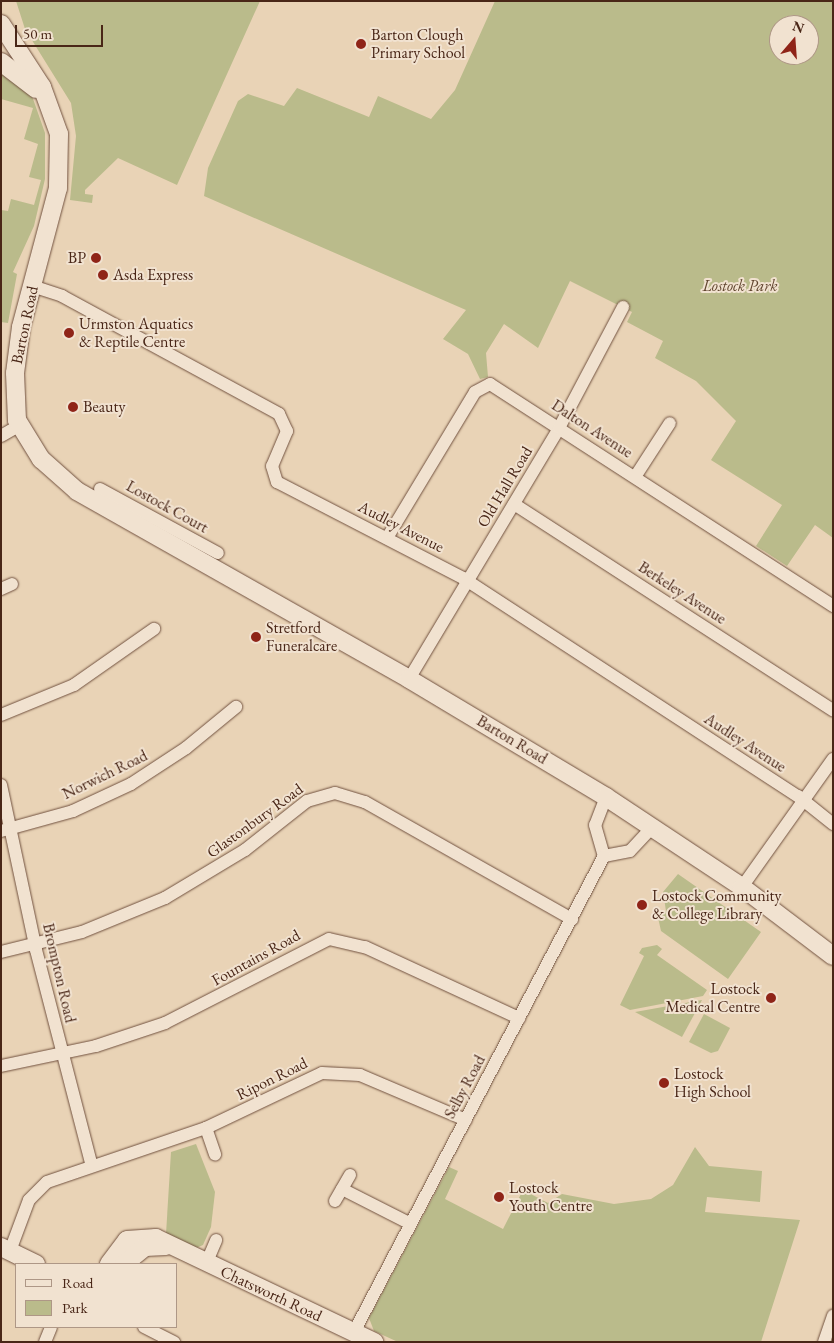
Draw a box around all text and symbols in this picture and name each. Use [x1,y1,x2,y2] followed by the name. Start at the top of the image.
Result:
[18,15,105,47] scale bar
[769,15,819,65] north arrow
[790,16,806,37] text: N
[23,24,52,43] text: 50 m
[371,25,465,63] place label: Barton Clough Primary School
[355,38,367,50] marker: Barton Clough Primary School
[68,248,86,268] place label: BP
[90,252,102,264] marker: BP
[113,265,193,285] place label: Asda Express
[97,269,109,281] marker: Asda Express
[703,276,777,296] park label: Lostock Park
[7,284,43,366] street label: Barton Road
[79,314,193,352] place label: Urmston Aquatics & Reptile Centre
[63,327,75,339] marker: Urmston Aquatics & Reptile Centre
[548,396,636,462] street label: Dalton Avenue
[83,397,125,417] place label: Beauty
[67,401,79,413] marker: Beauty
[473,443,537,531] street label: Old Hall Road
[123,477,211,537] street label: Lostock Court
[355,497,447,557] street label: Audley Avenue
[634,557,730,629] street label: Berkeley Avenue
[266,618,337,656] place label: Stretford Funeralcare
[250,631,262,643] marker: Stretford Funeralcare
[700,709,790,777] street label: Audley Avenue
[473,711,551,769] street label: Barton Road
[59,746,151,804] street label: Norwich Road
[203,780,307,862] street label: Glastonbury Road
[652,886,782,924] place label: Lostock Community & College Library
[636,899,648,911] marker: Lostock Community & College Library
[38,921,80,1025] street label: Brompton Road
[208,926,304,990] street label: Fountains Road
[665,979,760,1017] place label: Lostock Medical Centre
[764,991,778,1005] marker: Lostock Medical Centre
[440,1052,490,1122] street label: Selby Road
[233,1054,311,1104] street label: Ripon Road
[674,1064,751,1102] place label: Lostock High School
[658,1077,670,1089] marker: Lostock High School
[509,1178,592,1216] place label: Lostock Youth Centre
[493,1191,505,1203] marker: Lostock Youth Centre
[217,1262,325,1326] street label: Chatsworth Road
[15,1263,178,1328] legend
[62,1273,93,1292] text: Road
[62,1298,88,1317] text: Park

